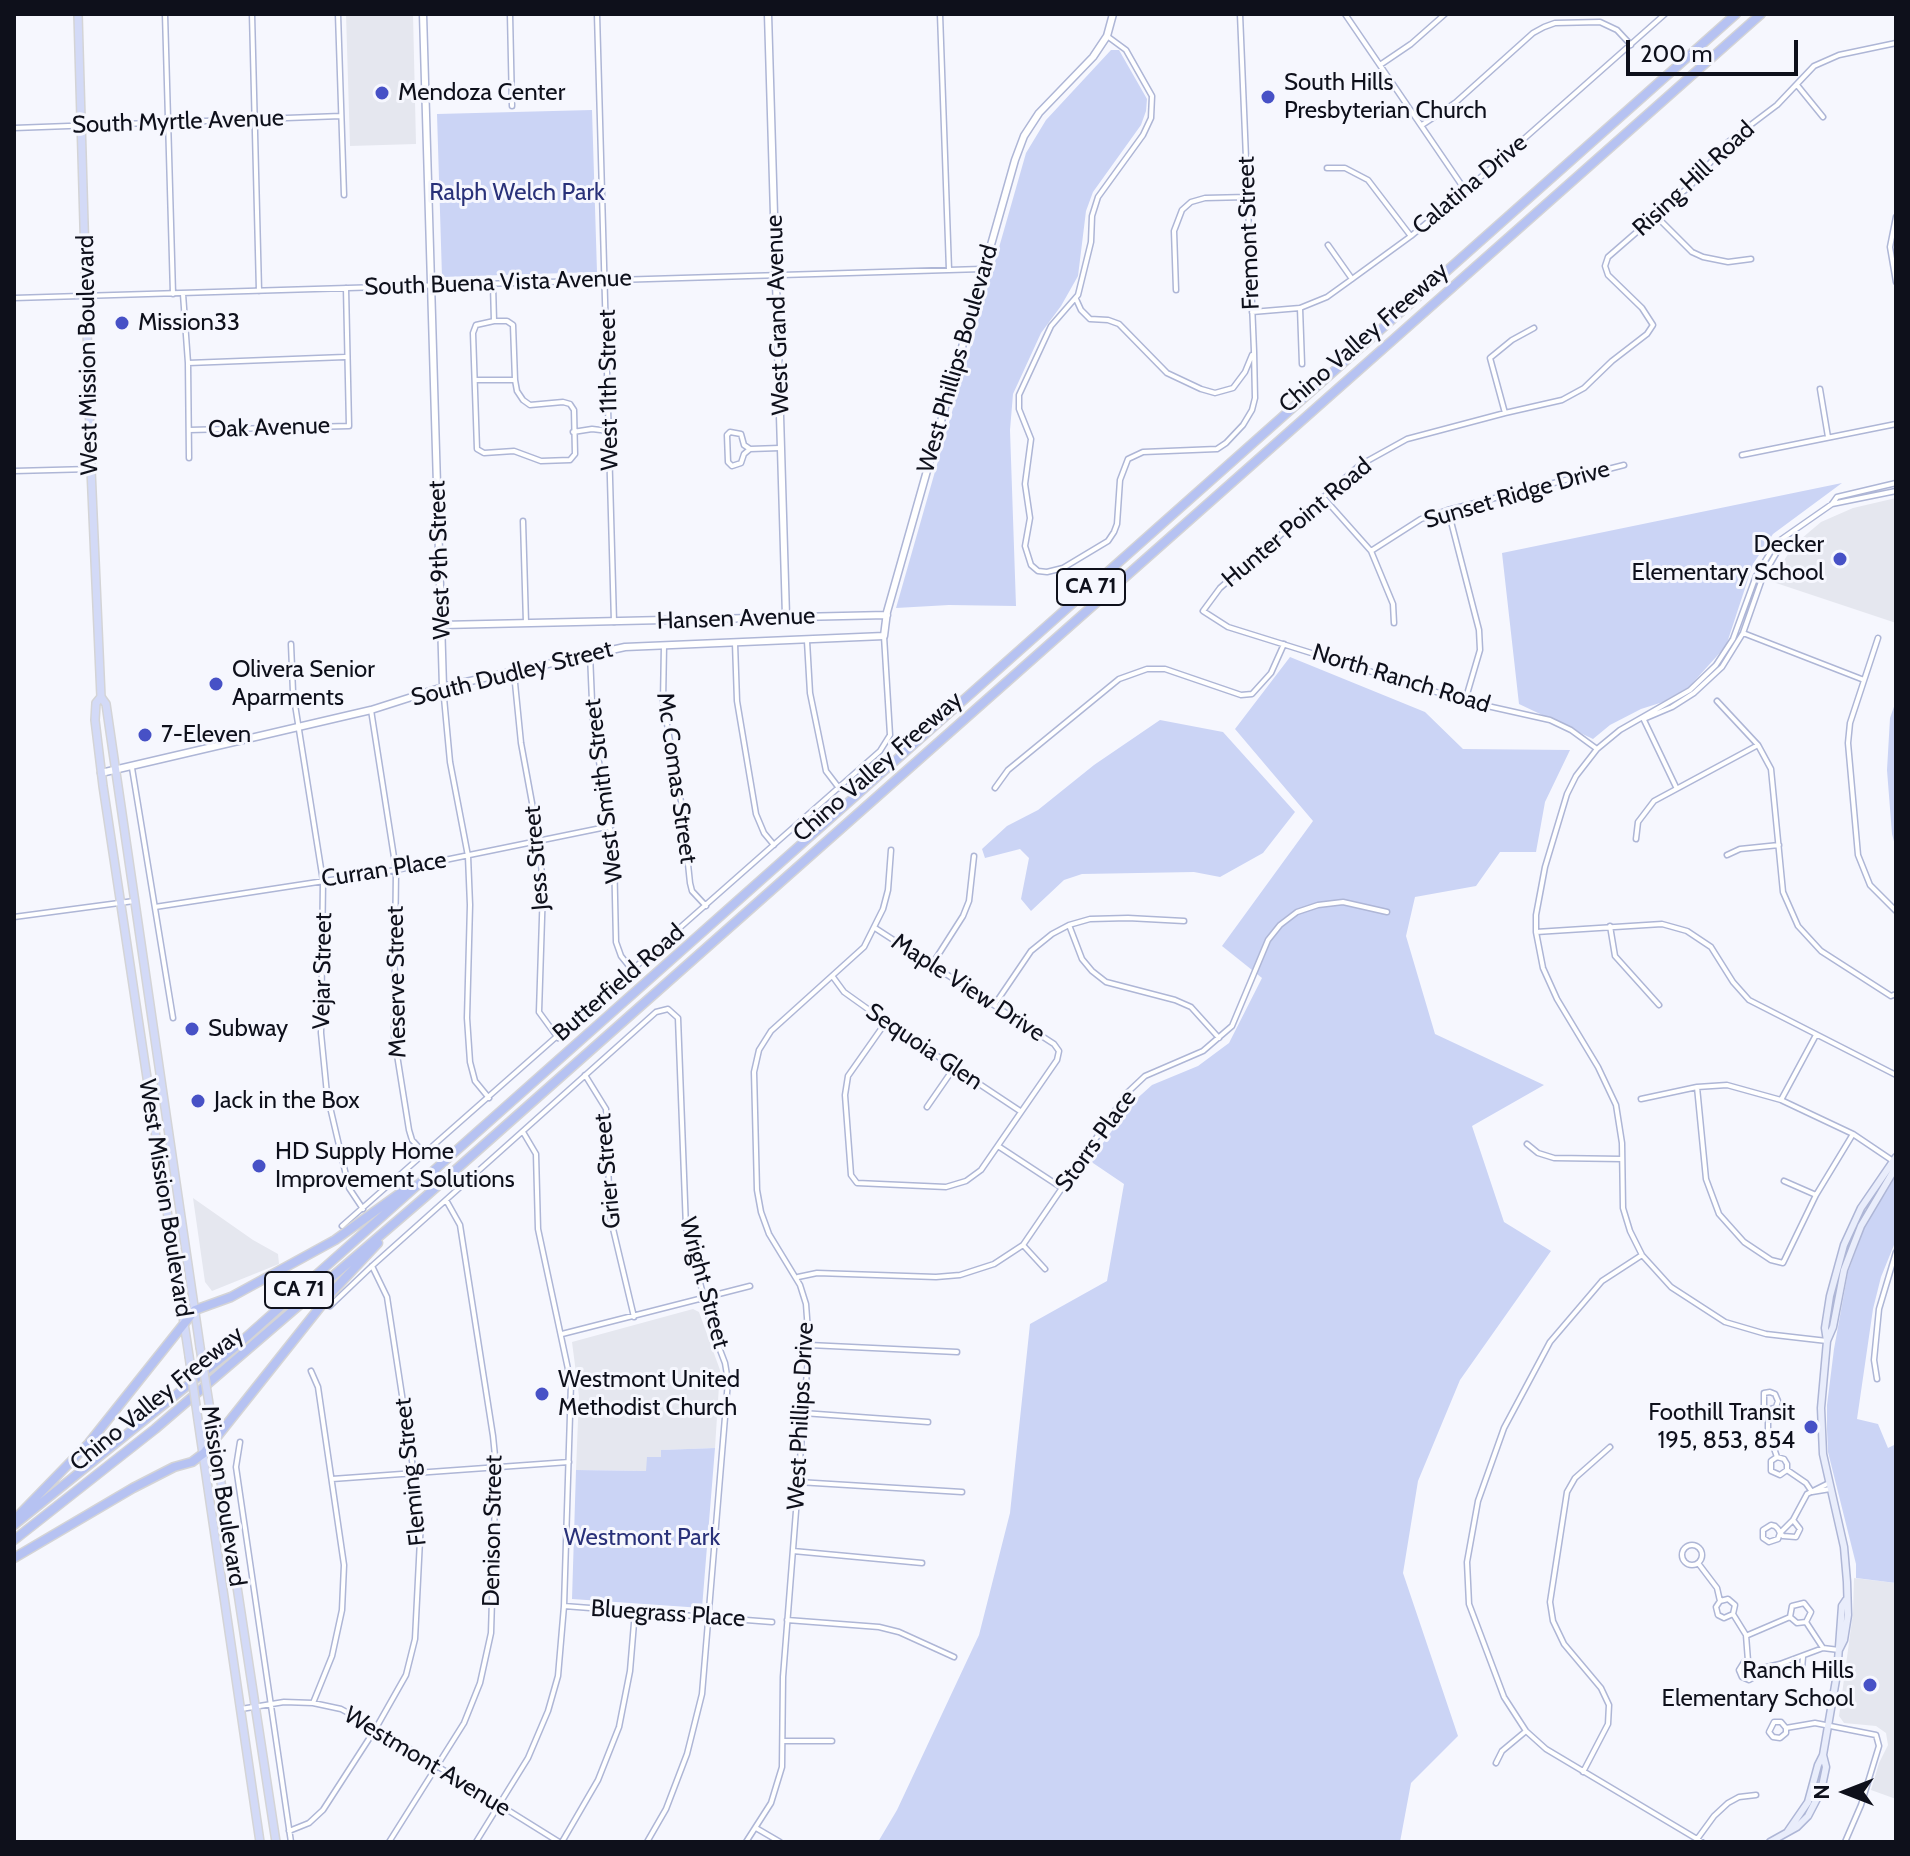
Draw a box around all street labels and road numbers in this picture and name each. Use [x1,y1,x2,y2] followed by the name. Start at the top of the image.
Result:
[71,104,285,140] street label: South Myrtle Avenue
[1627,115,1761,243] street label: Rising Hill Road
[1407,129,1533,241] street label: Calatina Drive
[1232,156,1266,310] street label: Fremont Street
[760,214,796,416] street label: West Grand Avenue
[72,235,104,475] street label: West Mission Boulevard
[912,242,1004,476] street label: West Phillips Boulevard
[1274,257,1454,419] street label: Chino Valley Freeway
[364,264,632,302] street label: South Buena Vista Avenue
[593,309,625,471] street label: West 11th Street
[208,411,330,445] street label: Oak Avenue
[1216,452,1378,594] street label: Hunter Point Road
[1421,455,1613,535] street label: Sunset Ridge Drive
[423,480,457,640] street label: West 9th Street
[1057,569,1125,605] road number: CA 71
[656,602,816,636] street label: Hansen Avenue
[408,635,616,713] street label: South Dudley Street
[1309,638,1493,720] street label: North Ranch Road
[788,686,968,848] street label: Chino Valley Freeway
[650,690,702,866] street label: Mc Comas Street
[578,697,630,885] street label: West Smith Street
[518,804,556,912] street label: Jess Street
[319,846,449,894] street label: Curran Place
[381,906,413,1058] street label: Meserve Street
[308,912,338,1030] street label: Vejar Street
[548,918,690,1048] street label: Butterfield Road
[886,928,1050,1048] street label: Maple View Drive
[860,997,988,1097] street label: Sequoia Glen
[132,1077,198,1319] street label: West Mission Boulevard
[1049,1084,1143,1198] street label: Storrs Place
[589,1112,627,1230] street label: Grier Street
[673,1214,735,1352] street label: Wright Street
[265,1272,333,1308] road number: CA 71
[64,1320,250,1478] street label: Chino Valley Freeway
[782,1321,820,1511] street label: West Phillips Drive
[389,1396,433,1548] street label: Fleming Street
[194,1403,252,1589] street label: Mission Boulevard
[477,1455,509,1607] street label: Denison Street
[590,1594,746,1634] street label: Bluegrass Place
[339,1701,515,1823] street label: Westmont Avenue

